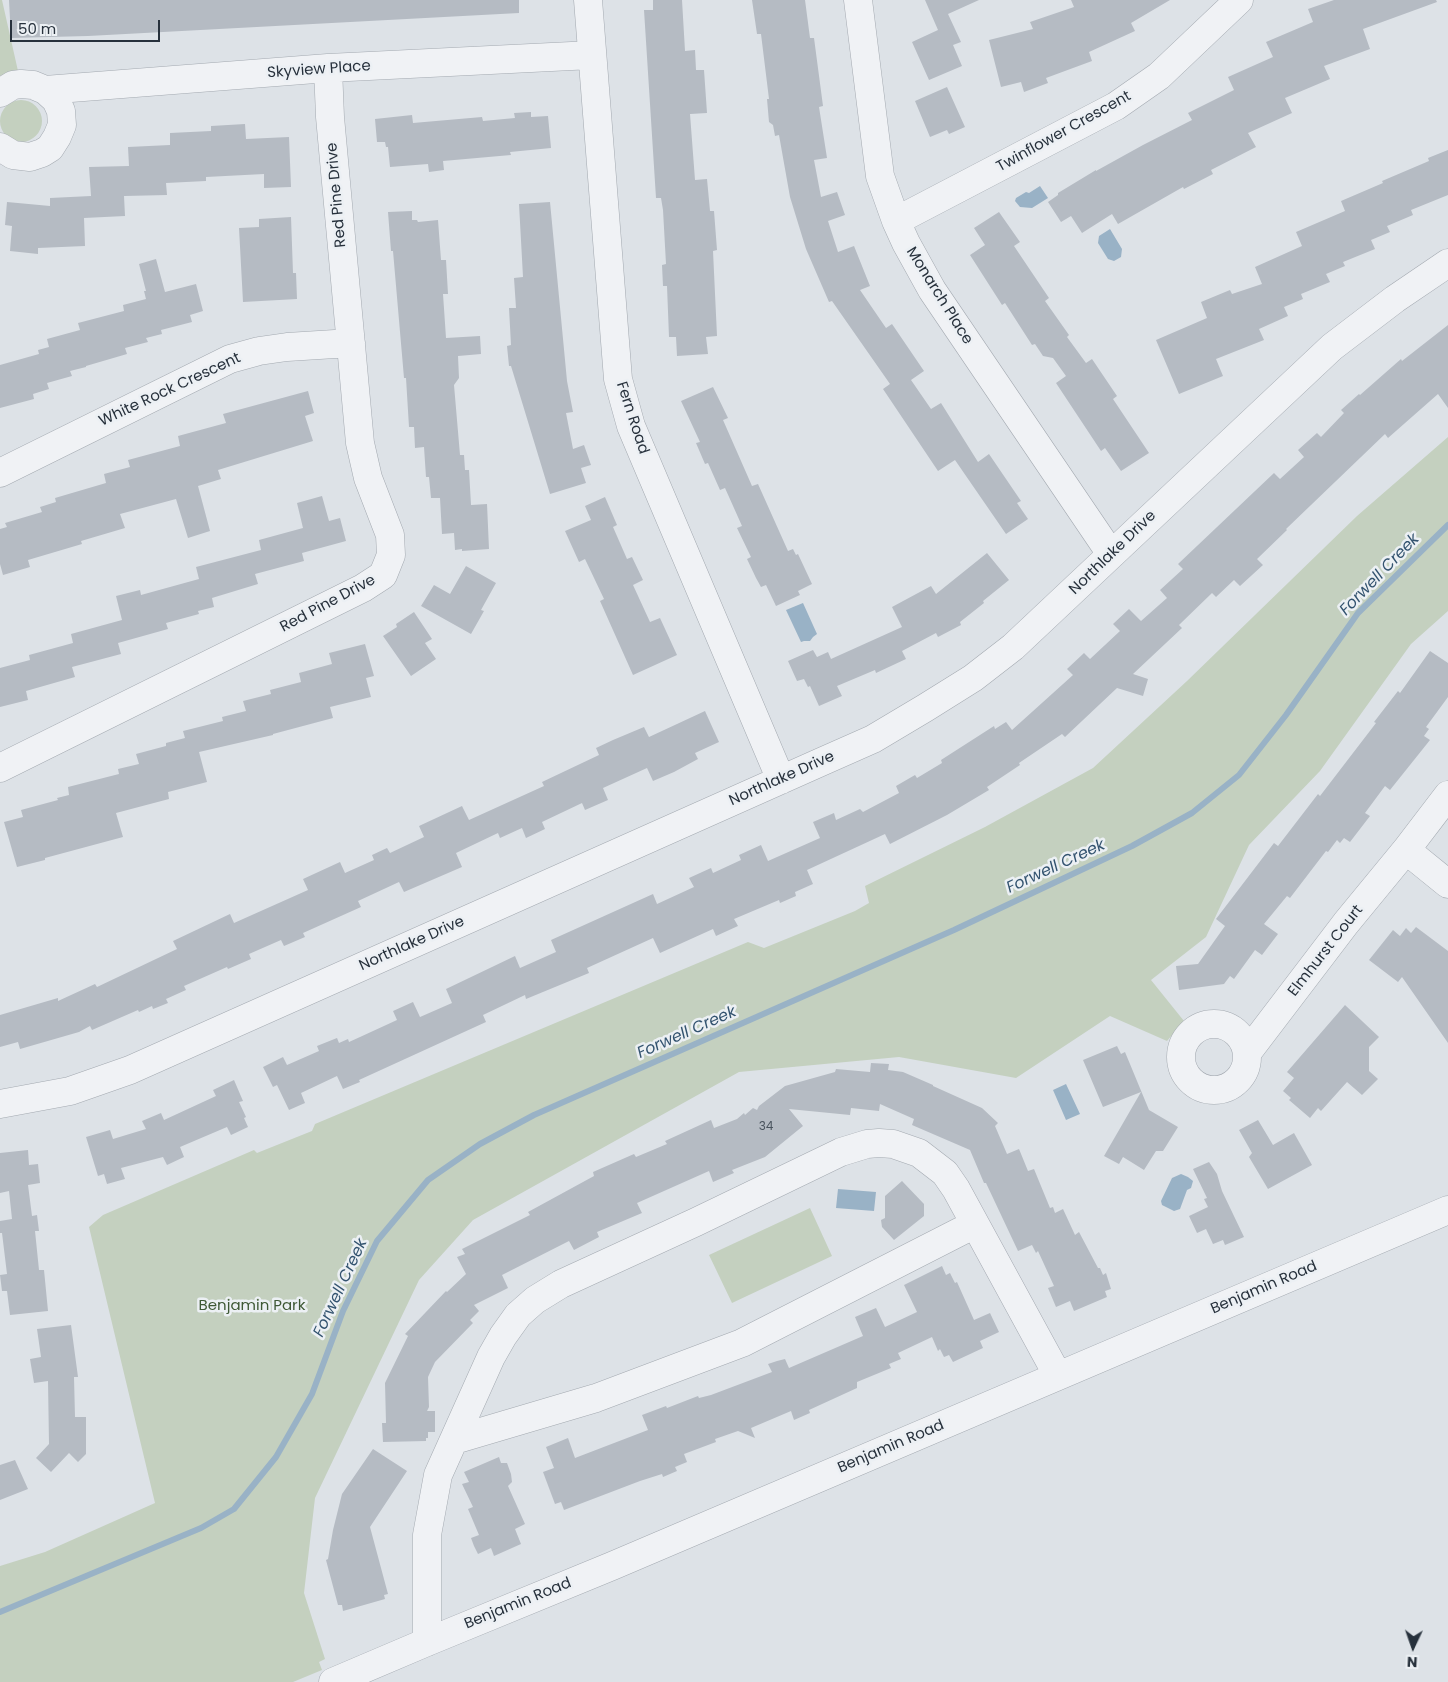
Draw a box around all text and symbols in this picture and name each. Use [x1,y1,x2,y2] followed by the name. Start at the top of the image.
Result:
[12,10,162,42] scale bar
[18,18,56,39] text: 50 m
[267,57,371,83] street label: Skyview Place
[994,88,1134,176] street label: Twinflower Crescent
[323,142,351,248] street label: Red Pine Drive
[902,244,976,348] street label: Monarch Place
[96,349,244,431] street label: White Rock Crescent
[612,380,652,456] street label: Fern Road
[1066,507,1160,599] street label: Northlake Drive
[1336,530,1424,620] water label: Forwell Creek
[277,571,379,637] street label: Red Pine Drive
[727,748,837,810] street label: Northlake Drive
[1004,836,1108,898] water label: Forwell Creek
[1285,902,1367,1000] street label: Elmhurst Court
[357,913,467,975] street label: Northlake Drive
[635,1003,739,1063] water label: Forwell Creek
[759,1120,773,1134] house number: 34
[310,1236,372,1340] water label: Forwell Creek
[1208,1258,1320,1318] street label: Benjamin Road
[199,1297,305,1315] park label: Benjamin Park
[835,1417,947,1477] street label: Benjamin Road
[462,1574,574,1634] street label: Benjamin Road
[1388,1622,1438,1672] north arrow
[1406,1652,1418,1672] text: N

